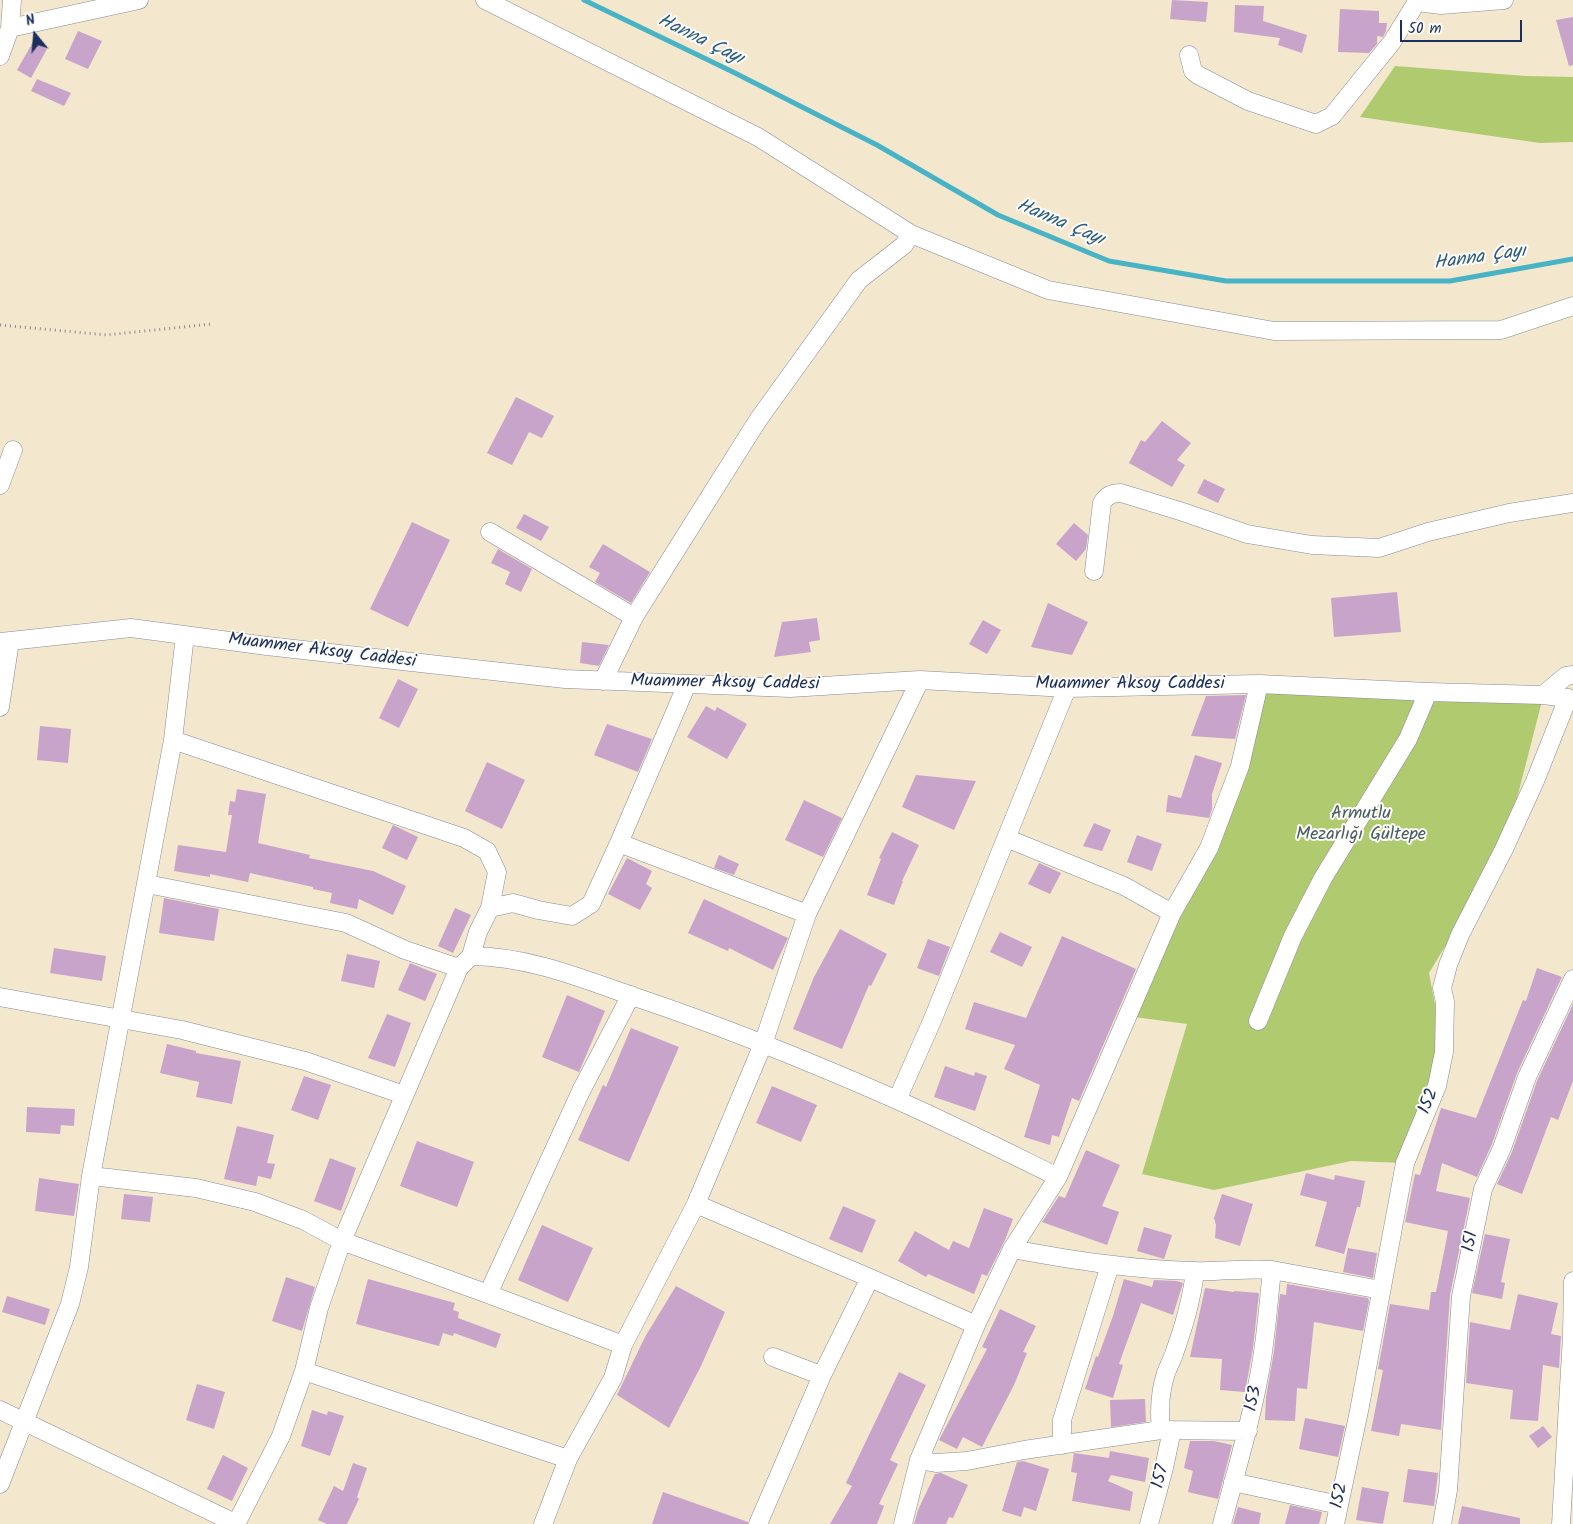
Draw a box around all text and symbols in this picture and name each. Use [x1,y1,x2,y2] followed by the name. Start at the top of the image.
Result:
[23,9,38,32] text: N
[10,10,60,60] north arrow
[653,10,747,72] water label: Hanna Çayı
[1403,10,1526,42] scale bar
[1408,17,1442,41] text: 50 m
[1013,195,1107,253] water label: Hanna Çayı
[1433,241,1527,277] water label: Hanna Çayı
[227,630,417,674] street label: Muammer Aksoy Caddesi
[630,672,820,696] street label: Muammer Aksoy Caddesi
[1035,674,1225,696] street label: Muammer Aksoy Caddesi
[1296,804,1426,846] park label: Armutlu Mezarlığı Gültepe
[1415,1086,1445,1118] street label: 152
[1459,1230,1485,1254] street label: 151
[1242,1384,1268,1414] street label: 153
[1149,1463,1175,1491] street label: 157
[1328,1481,1354,1511] street label: 152

